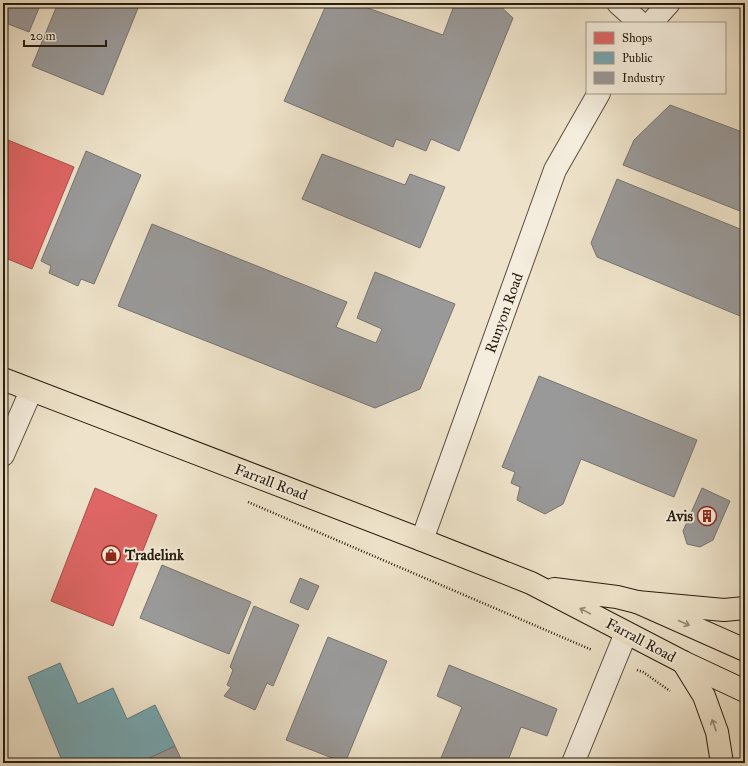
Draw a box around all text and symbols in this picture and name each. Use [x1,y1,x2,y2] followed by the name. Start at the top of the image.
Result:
[24,22,106,48] scale bar
[586,22,726,94] legend
[30,29,56,43] text: 20 m
[622,31,652,45] text: Shops
[622,51,653,65] text: Public
[622,71,665,85] text: Industry
[481,270,527,356] street label: Runyon Road
[232,460,310,504] street label: Farrall Road
[696,505,718,527] building icon: Avis
[666,507,694,525] place label: Avis
[100,544,122,566] shop icon: Tradelink
[124,546,185,564] place label: Tradelink
[579,607,591,614] one-way arrow
[603,614,679,666] street label: Farrall Road
[678,620,690,627] one-way arrow
[709,719,717,731] one-way arrow

